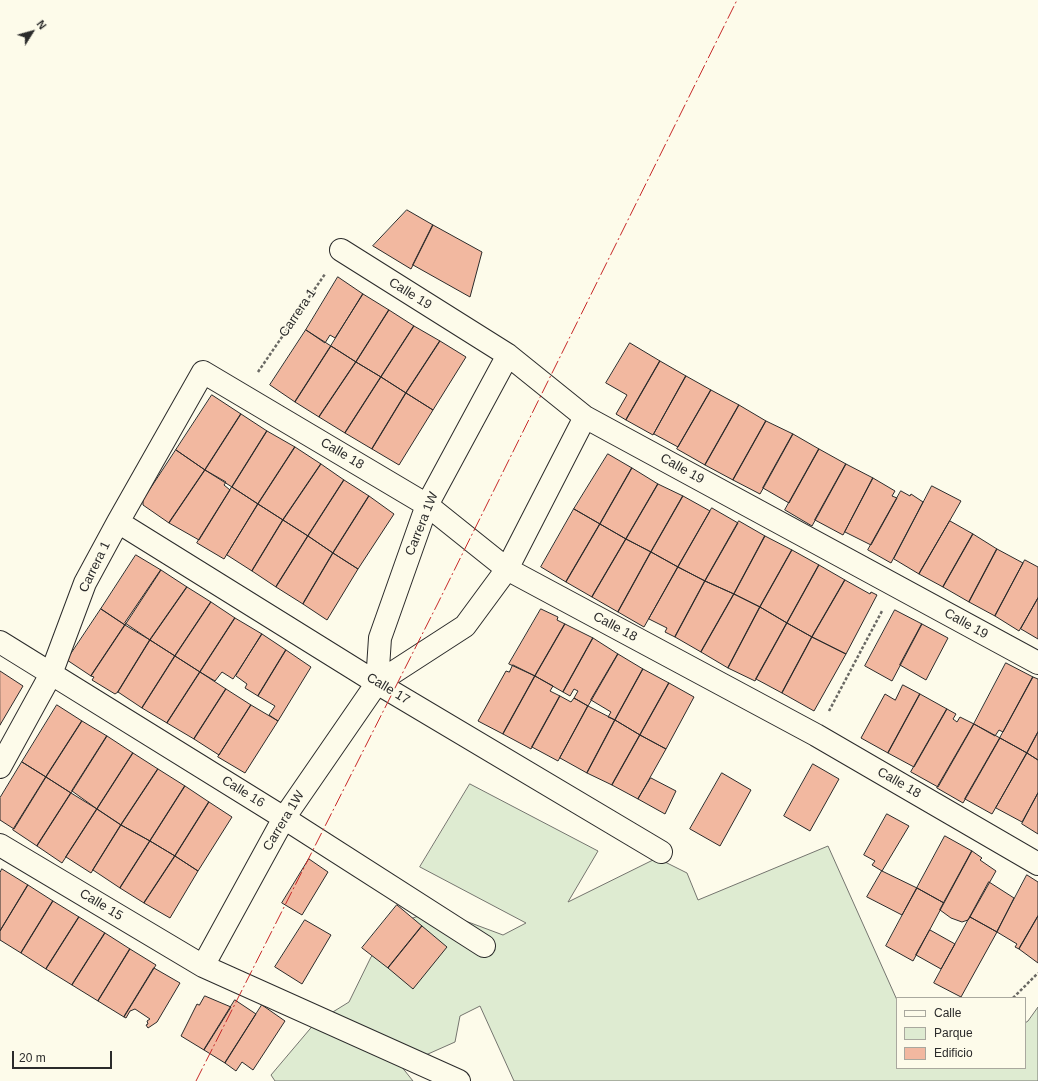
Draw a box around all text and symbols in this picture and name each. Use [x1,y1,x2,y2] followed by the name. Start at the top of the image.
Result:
[12,12,52,52] north arrow
[34,18,49,32] text: N
[386,275,434,313] street label: Calle 19
[276,286,320,340] street label: Carrera 1
[318,435,366,473] street label: Calle 18
[657,451,707,487] street label: Calle 19
[402,490,442,558] street label: Carrera 1W
[76,539,114,595] street label: Carrera 1
[941,606,991,642] street label: Calle 19
[590,609,640,645] street label: Calle 18
[364,670,412,708] street label: Calle 17
[874,764,924,802] street label: Calle 18
[219,773,267,811] street label: Calle 16
[260,788,308,854] street label: Carrera 1W
[77,886,125,924] street label: Calle 15
[896,997,1026,1069] legend
[934,1006,961,1020] text: Calle
[934,1026,973,1040] text: Parque
[14,1043,114,1069] scale bar
[934,1046,973,1060] text: Edificio
[19,1051,46,1065] text: 20 m

